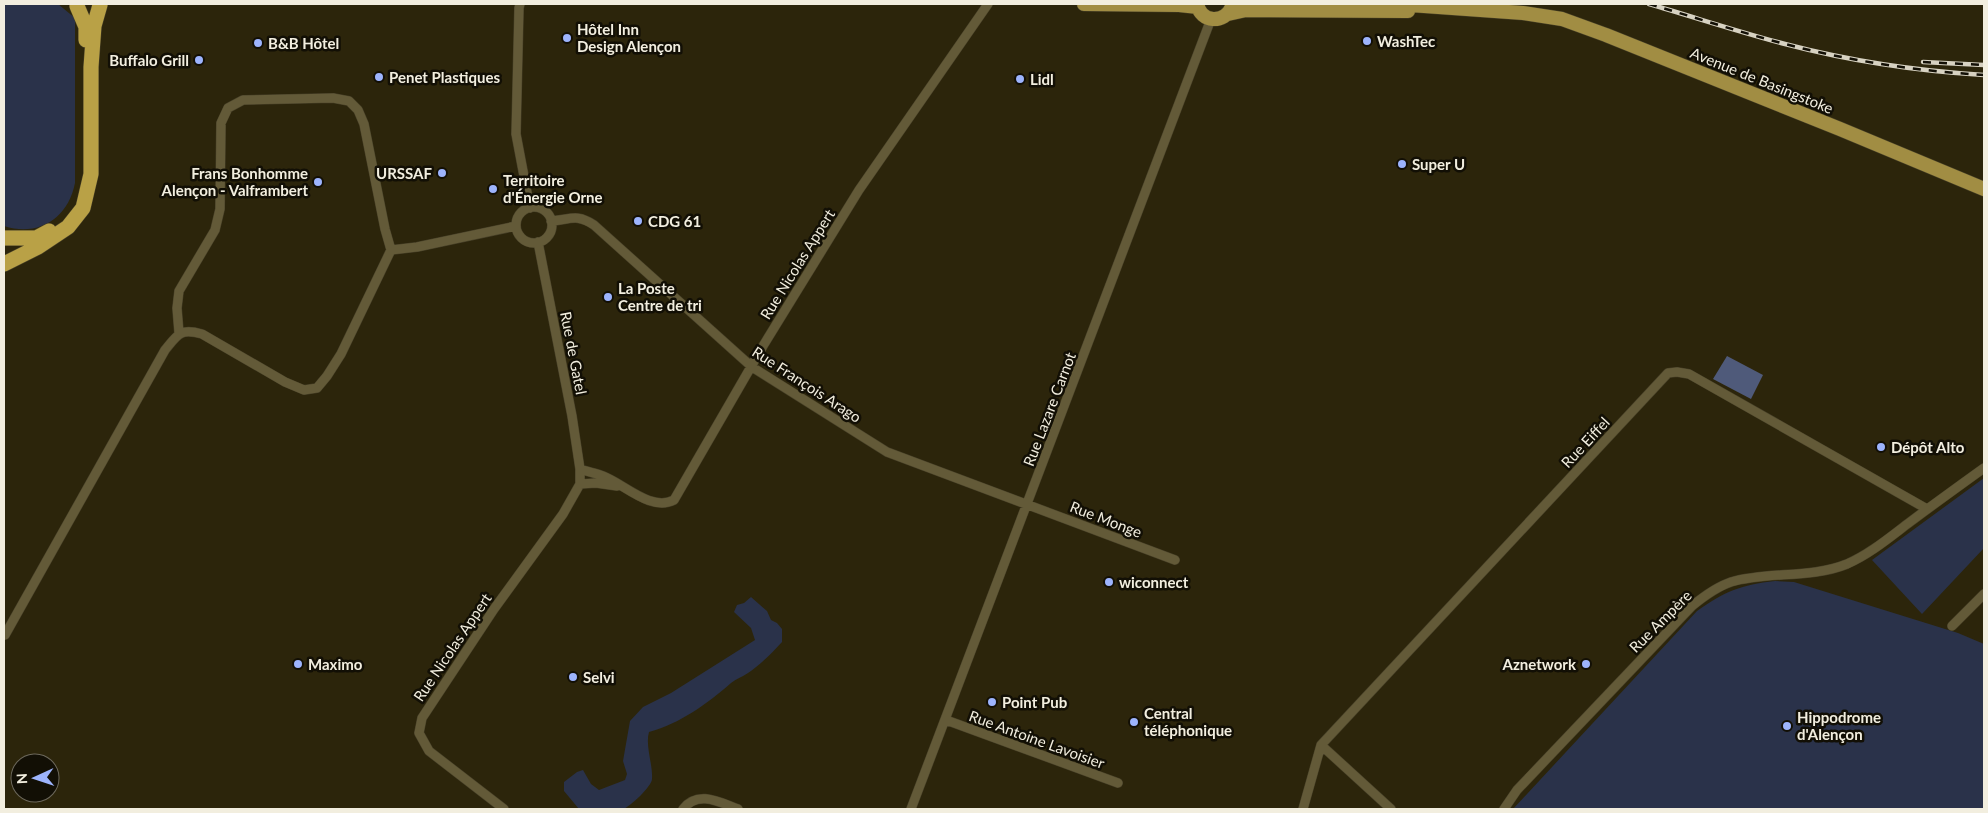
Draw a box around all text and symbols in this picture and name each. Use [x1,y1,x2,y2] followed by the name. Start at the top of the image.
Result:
[577,20,681,55] place label: Hôtel Inn Design Alençon
[561,32,573,44] marker: Hôtel Inn Design Alençon
[1377,32,1435,50] place label: WashTec
[268,34,339,52] place label: B&B Hôtel
[1361,35,1373,47] marker: WashTec
[252,37,264,49] marker: B&B Hôtel
[1688,43,1836,117] street label: Avenue de Basingstoke
[109,51,189,69] place label: Buffalo Grill
[193,54,205,66] marker: Buffalo Grill
[389,68,500,86] place label: Penet Plastiques
[1030,70,1054,88] place label: Lidl
[373,71,385,83] marker: Penet Plastiques
[1014,73,1026,85] marker: Lidl
[1412,155,1465,173] place label: Super U
[1396,158,1408,170] marker: Super U
[161,164,308,199] place label: Frans Bonhomme Alençon - Valframbert
[376,164,432,182] place label: URSSAF
[436,167,448,179] marker: URSSAF
[503,171,603,206] place label: Territoire d'Énergie Orne
[312,176,324,188] marker: Frans Bonhomme Alençon - Valframbert
[487,183,499,195] marker: Territoire d'Énergie Orne
[756,205,838,322] street label: Rue Nicolas Appert
[648,212,701,230] place label: CDG 61
[632,215,644,227] marker: CDG 61
[618,279,702,314] place label: La Poste Centre de tri
[602,291,614,303] marker: La Poste Centre de tri
[557,310,591,396] street label: Rue de Gatel
[749,342,865,426] street label: Rue François Arago
[1019,349,1079,469] street label: Rue Lazare Carnot
[1557,413,1613,471] street label: Rue Eiffel
[1891,438,1965,456] place label: Dépôt Alto
[1875,441,1887,453] marker: Dépôt Alto
[1068,497,1144,541] street label: Rue Monge
[1119,573,1189,591] place label: wiconnect
[1103,576,1115,588] marker: wiconnect
[1625,586,1695,656] street label: Rue Ampère
[409,589,495,704] street label: Rue Nicolas Appert
[308,655,363,673] place label: Maximo
[1502,655,1577,673] place label: Aznetwork
[292,658,304,670] marker: Maximo
[1580,658,1592,670] marker: Aznetwork
[583,668,615,686] place label: Selvi
[567,671,579,683] marker: Selvi
[1002,693,1067,711] place label: Point Pub
[986,696,998,708] marker: Point Pub
[1144,704,1232,739] place label: Central téléphonique
[967,706,1108,772] street label: Rue Antoine Lavoisier
[1797,708,1881,743] place label: Hippodrome d'Alençon
[1128,716,1140,728] marker: Central téléphonique
[1781,720,1793,732] marker: Hippodrome d'Alençon
[10,753,60,803] north arrow
[13,773,30,785] text: N

